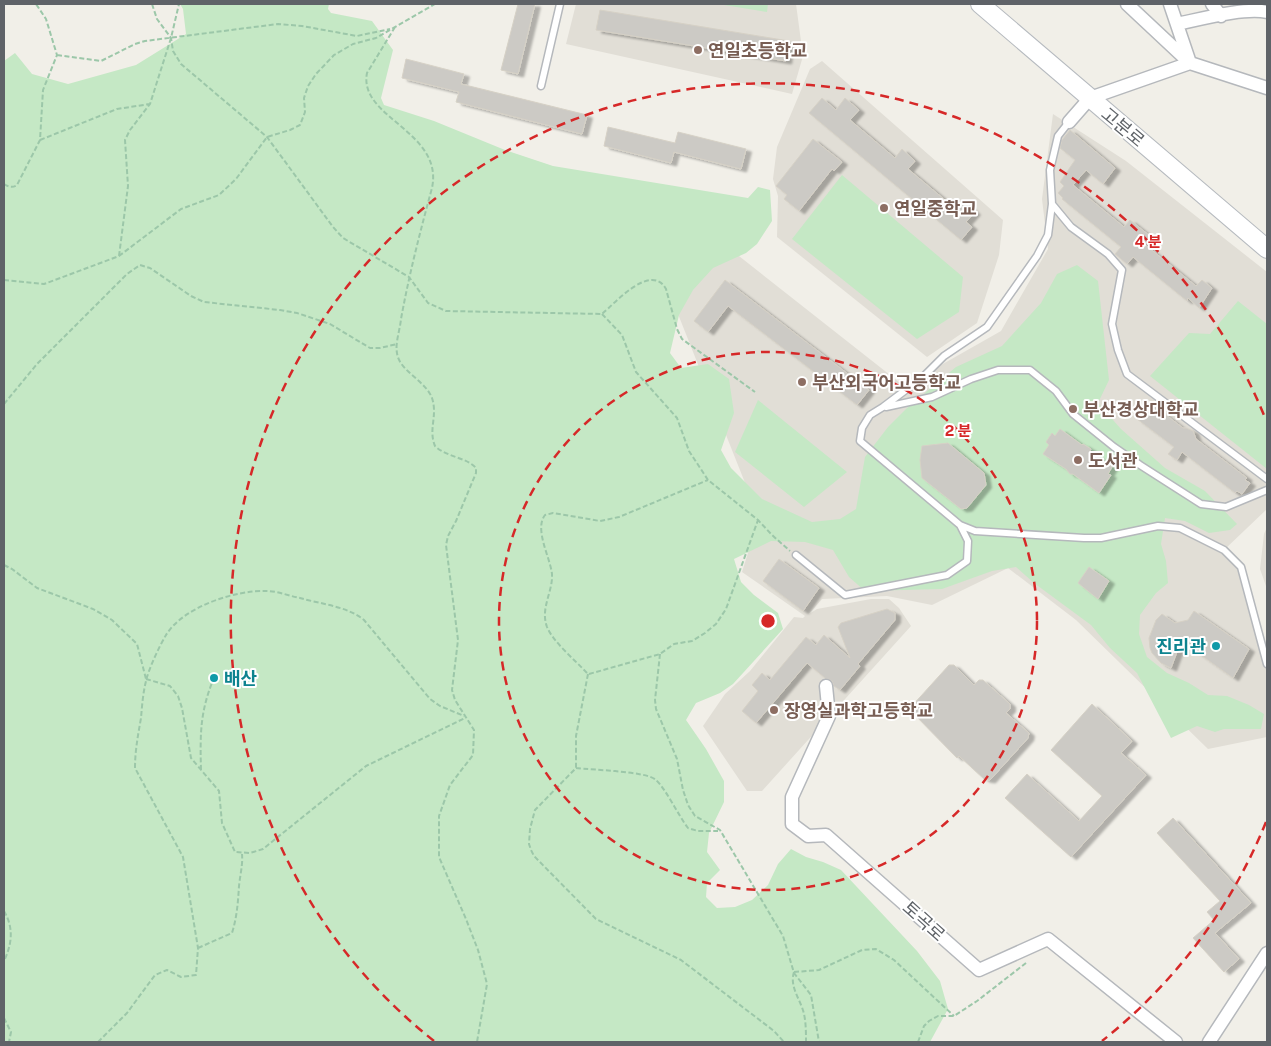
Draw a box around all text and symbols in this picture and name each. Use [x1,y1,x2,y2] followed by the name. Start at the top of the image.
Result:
[708,40,807,61] place label: 연일초등학교
[692,44,704,56] marker: 연일초등학교
[1097,103,1149,151] street label: 고분로
[894,198,977,219] place label: 연일중학교
[878,202,890,214] marker: 연일중학교
[1134,233,1162,250] text: 4 분
[812,372,961,393] place label: 부산외국어고등학교
[796,376,808,388] marker: 부산외국어고등학교
[1083,399,1199,420] place label: 부산경상대학교
[1067,403,1079,415] marker: 부산경상대학교
[945,422,972,439] text: 2 분
[1088,450,1138,471] place label: 도서관
[1072,454,1084,466] marker: 도서관
[759,612,777,630] centre of rings
[1156,636,1206,657] place label: 진리관
[1210,640,1222,652] marker: 진리관
[224,668,258,689] place label: 배산
[208,672,220,684] marker: 배산
[784,700,933,721] place label: 장영실과학고등학교
[768,704,780,716] marker: 장영실과학고등학교
[899,897,949,945] street label: 토곡로

